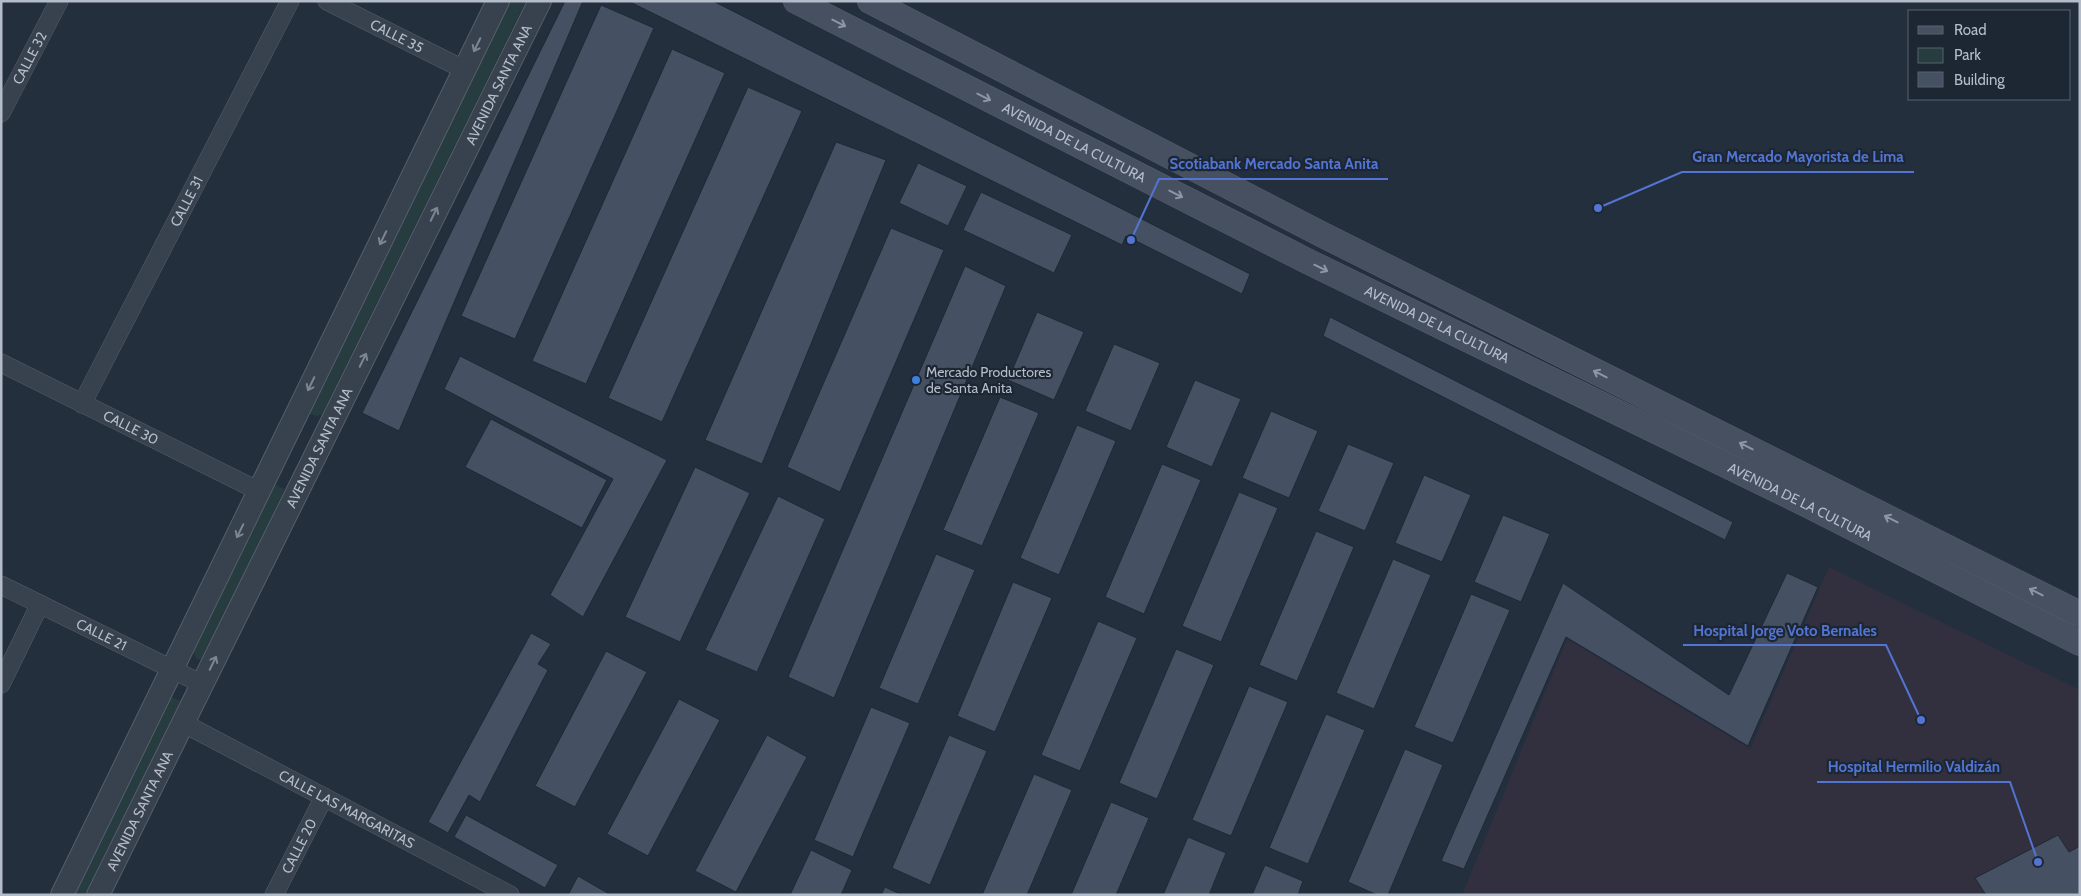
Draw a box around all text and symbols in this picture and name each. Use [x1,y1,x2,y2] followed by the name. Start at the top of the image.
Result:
[1908,10,2071,100] legend
[367,15,426,57] street label: CALLE 35
[831,19,846,28] one-way arrow
[461,21,536,148] street label: AVENIDA SANTA ANA
[1954,21,1987,39] text: Road
[8,28,51,87] street label: CALLE 32
[472,37,481,52] one-way arrow
[1954,46,1981,64] text: Park
[1954,71,2005,89] text: Building
[976,93,991,102] one-way arrow
[999,98,1149,187] street label: AVENIDA DE LA CULTURA
[1682,142,1914,172] callout: Gran Mercado Mayorista de Lima
[1692,148,1904,166] text: Gran Mercado Mayorista de Lima
[1159,149,1388,179] callout: Scotiabank Mercado Santa Anita
[1170,155,1379,173] text: Scotiabank Mercado Santa Anita
[166,173,207,230] street label: CALLE 31
[1168,190,1183,199] one-way arrow
[430,207,440,222] one-way arrow
[377,231,387,246] one-way arrow
[1313,263,1328,273] one-way arrow
[1362,281,1513,367] street label: AVENIDA DE LA CULTURA
[358,353,368,368] one-way arrow
[926,363,1051,397] place label: Mercado Productores de Santa Anita
[1593,369,1608,378] one-way arrow
[910,374,922,386] marker: Mercado Productores de Santa Anita
[306,377,316,392] one-way arrow
[282,384,357,511] street label: AVENIDA SANTA ANA
[100,406,162,449] street label: CALLE 30
[1738,441,1753,451] one-way arrow
[1725,458,1876,545] street label: AVENIDA DE LA CULTURA
[1884,514,1899,523] one-way arrow
[235,523,245,538] one-way arrow
[2029,587,2044,596] one-way arrow
[73,614,130,655] street label: CALLE 21
[1683,615,1886,645] callout: Hospital Jorge Voto Bernales
[1693,622,1877,640] text: Hospital Jorge Voto Bernales
[209,656,218,671] one-way arrow
[102,747,177,874] street label: AVENIDA SANTA ANA
[1817,752,2010,782] callout: Hospital Hermilio Valdizán
[1828,758,2000,776] text: Hospital Hermilio Valdizán
[276,766,418,852] street label: CALLE LAS MARGARITAS
[277,815,321,877] street label: CALLE 20

